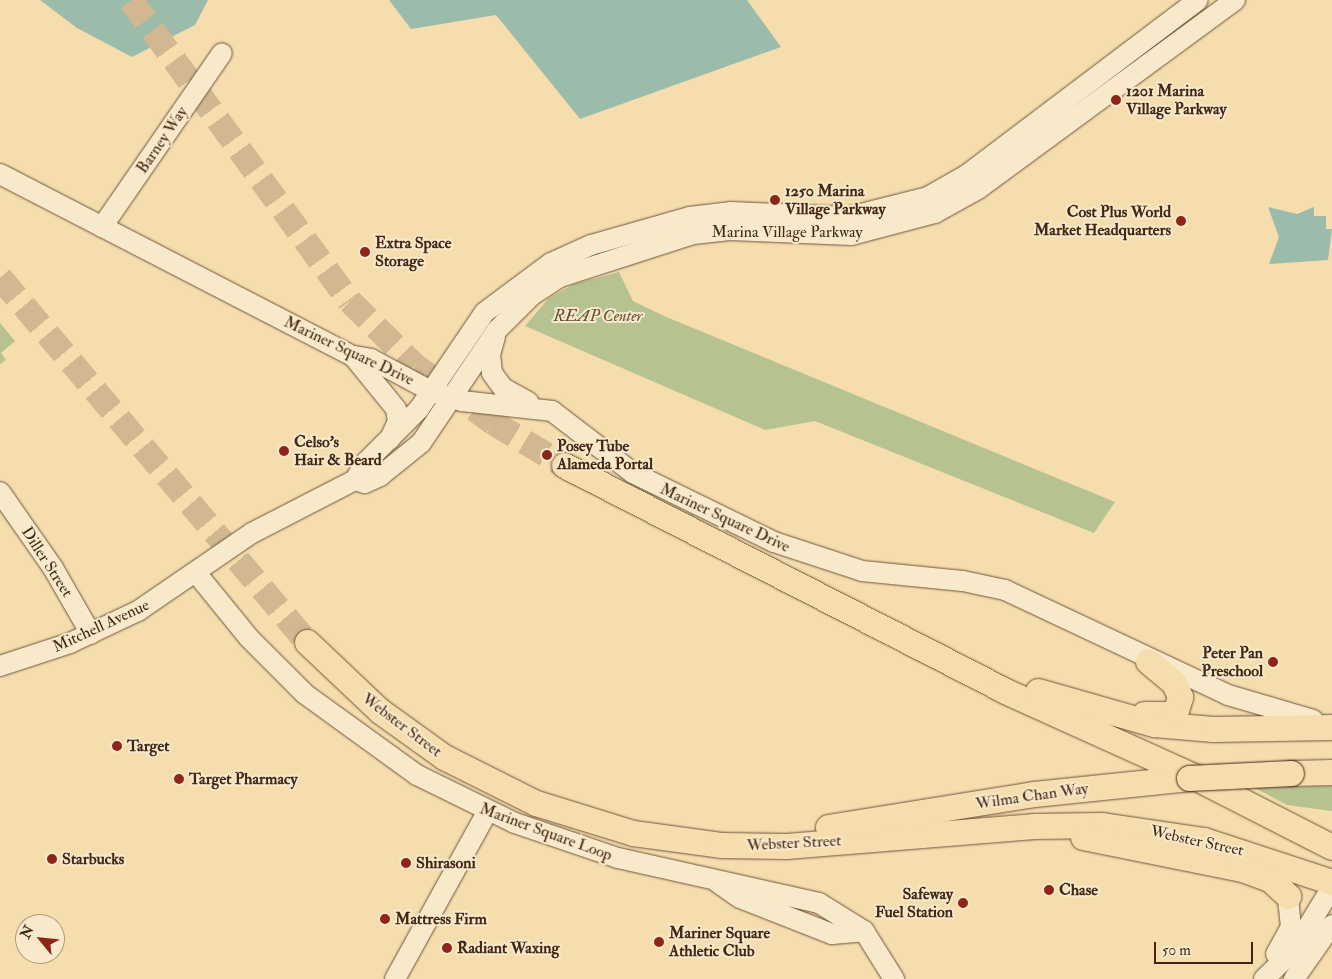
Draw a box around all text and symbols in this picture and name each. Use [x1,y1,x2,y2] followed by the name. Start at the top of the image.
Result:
[1126,81,1226,119] place label: 1201 Marina Village Parkway
[1110,94,1122,106] marker: 1201 Marina Village Parkway
[133,103,191,177] street label: Barney Way
[785,181,885,219] place label: 1250 Marina Village Parkway
[769,194,781,206] marker: 1250 Marina Village Parkway
[1034,202,1171,240] place label: Cost Plus World Market Headquarters
[1175,215,1187,227] marker: Cost Plus World Market Headquarters
[712,222,862,242] street label: Marina Village Parkway
[375,233,451,271] place label: Extra Space Storage
[359,246,371,258] marker: Extra Space Storage
[554,306,642,326] park label: REAP Center
[281,312,417,390] street label: Mariner Square Drive
[294,432,382,470] place label: Celso's Hair & Beard
[557,436,653,474] place label: Posey Tube Alameda Portal
[278,445,290,457] marker: Celso's Hair & Beard
[541,449,553,461] marker: Posey Tube Alameda Portal
[657,479,793,557] street label: Mariner Square Drive
[17,523,77,601] street label: Diller Street
[50,595,152,657] street label: Mitchell Avenue
[1201,643,1263,681] place label: Peter Pan Preschool
[1267,656,1279,668] marker: Peter Pan Preschool
[358,689,446,761] street label: Webster Street
[127,736,169,756] place label: Target
[111,740,123,752] marker: Target
[189,769,297,789] place label: Target Pharmacy
[173,773,185,785] marker: Target Pharmacy
[974,779,1090,813] street label: Wilma Chan Way
[477,799,615,865] street label: Mariner Square Loop
[1149,822,1245,860] street label: Webster Street
[746,831,842,855] street label: Webster Street
[62,849,124,869] place label: Starbucks
[46,853,58,865] marker: Starbucks
[416,853,476,873] place label: Shirasoni
[400,857,412,869] marker: Shirasoni
[1059,880,1098,900] place label: Chase
[875,884,953,922] place label: Safeway Fuel Station
[1043,884,1055,896] marker: Chase
[957,897,969,909] marker: Safeway Fuel Station
[395,909,487,929] place label: Mattress Firm
[379,913,391,925] marker: Mattress Firm
[15,914,65,964] north arrow
[17,923,38,942] text: N
[669,923,770,961] place label: Mariner Square Athletic Club
[1157,932,1256,964] scale bar
[653,936,665,948] marker: Mariner Square Athletic Club
[457,938,559,958] place label: Radiant Waxing
[1162,941,1191,960] text: 50 m
[441,942,453,954] marker: Radiant Waxing

